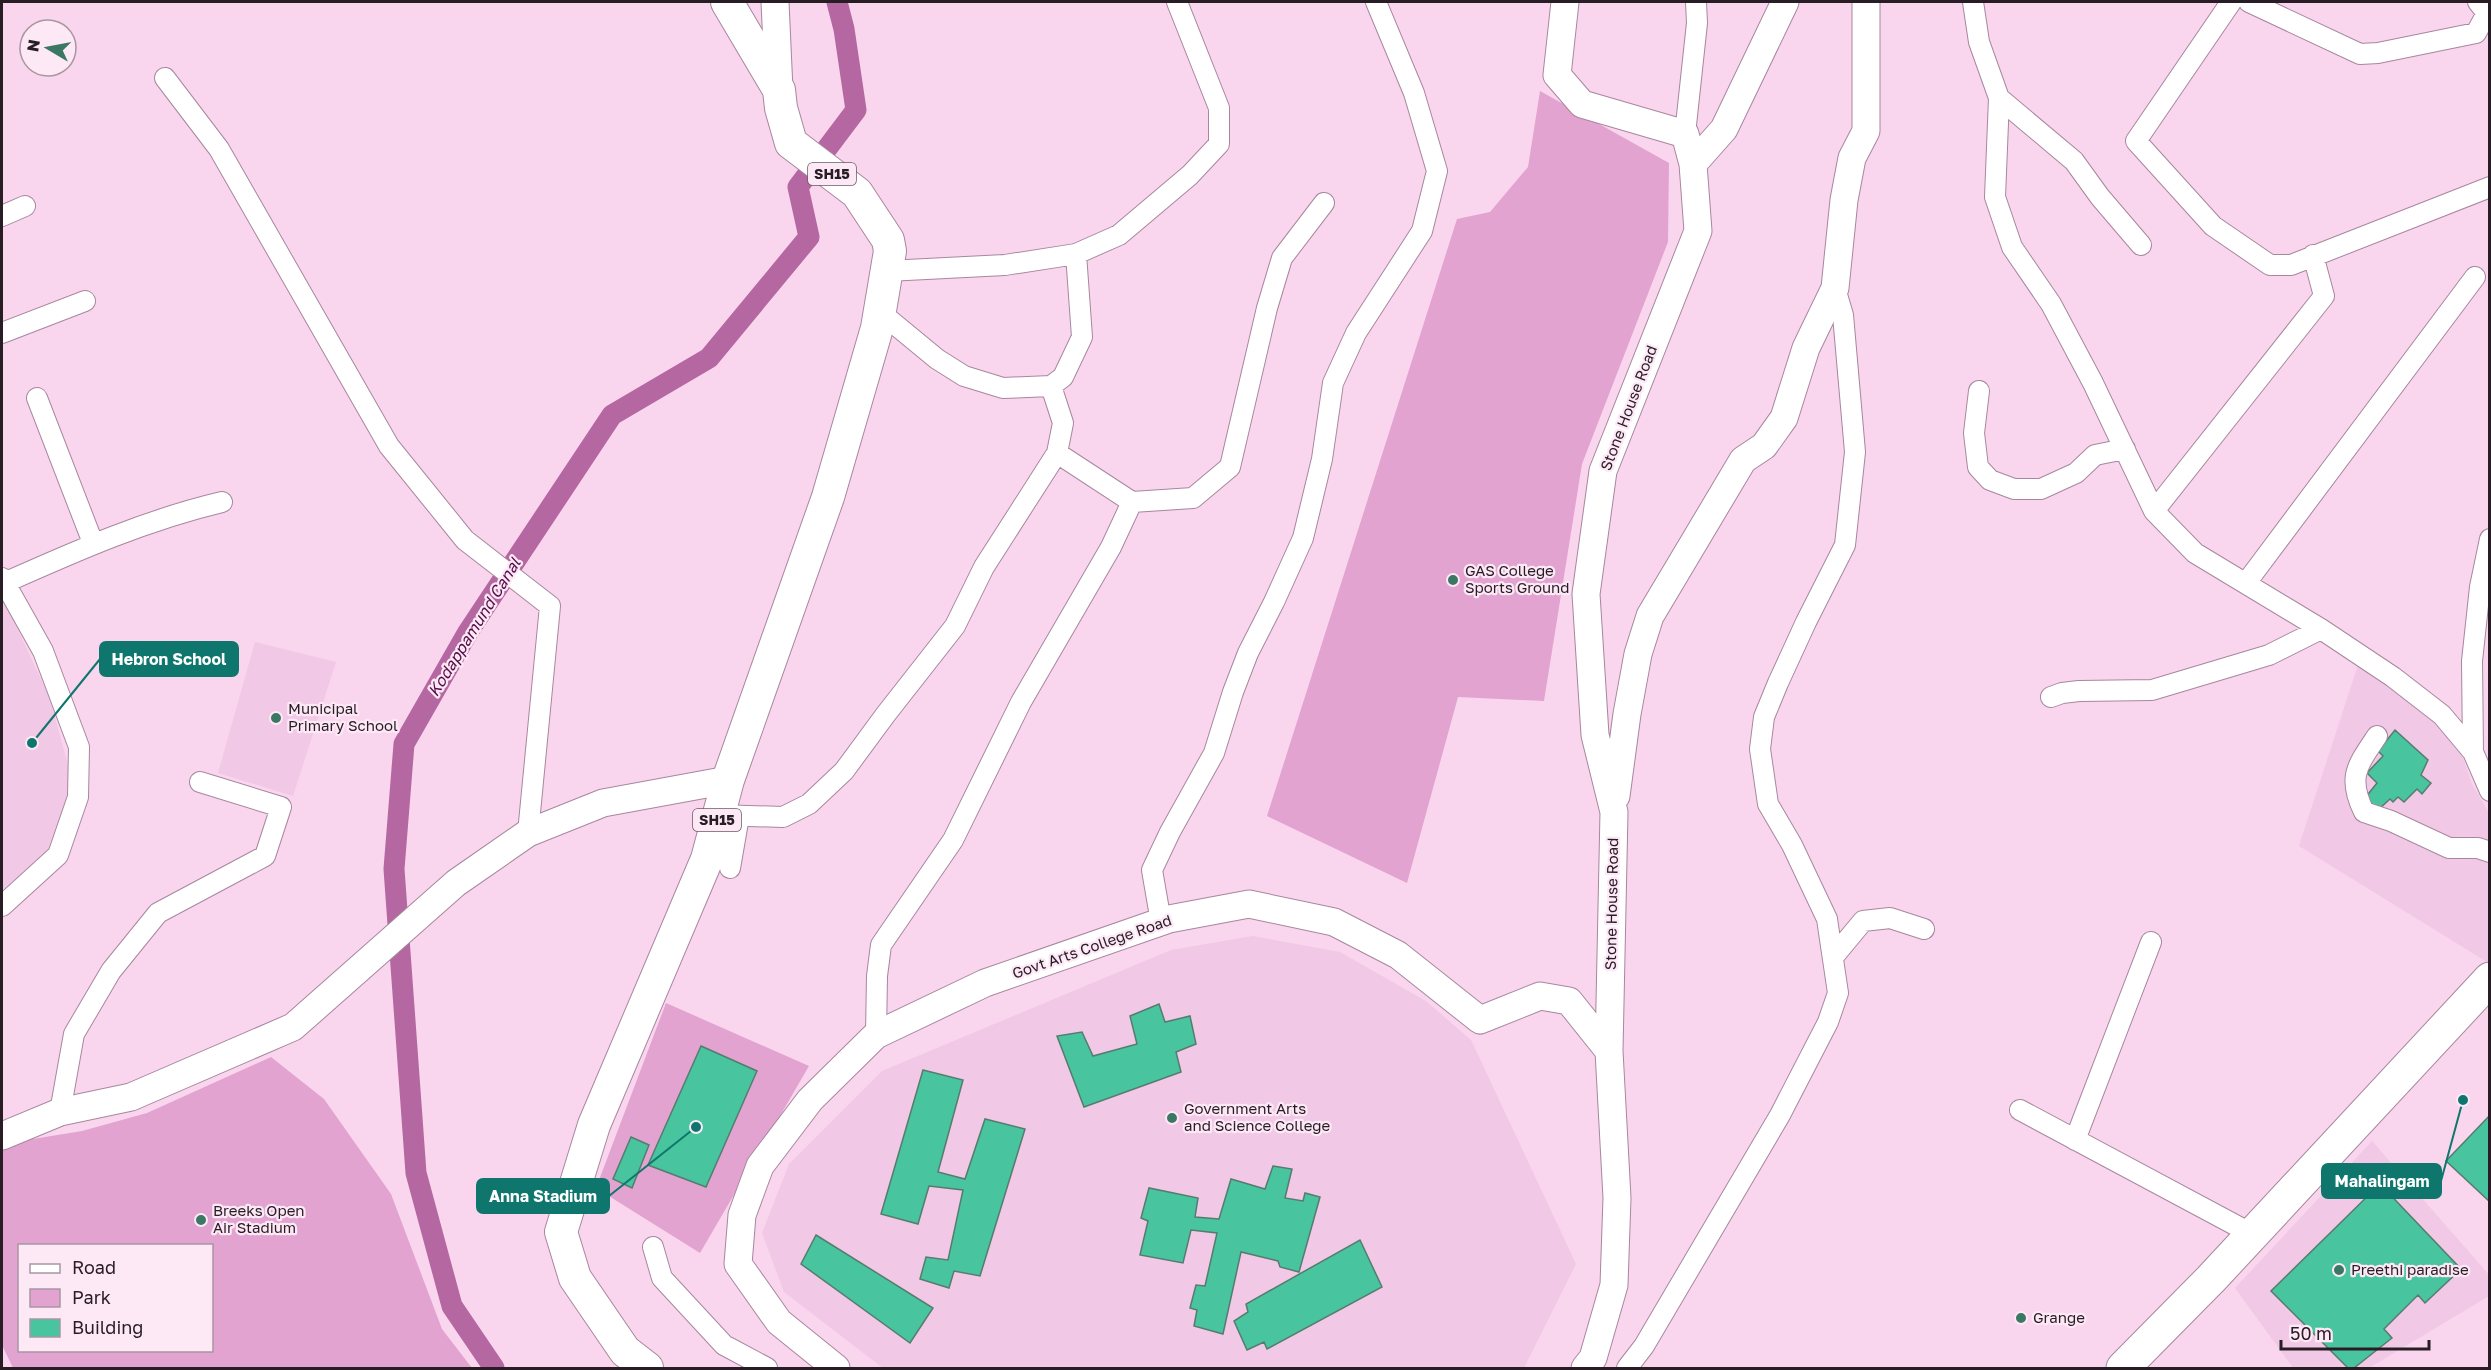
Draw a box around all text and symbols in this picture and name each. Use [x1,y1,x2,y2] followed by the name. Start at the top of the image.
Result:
[18,18,78,78] north arrow
[22,38,44,53] text: N
[808,163,856,185] road number: SH15
[1596,343,1660,473] street label: Stone House Road
[423,553,525,700] water label: Kodappamund Canal
[1465,561,1569,596] place label: GAS College Sports Ground
[1446,573,1460,587] marker: GAS College Sports Ground
[100,642,238,676] callout: Hebron School
[112,649,227,669] text: Hebron School
[288,699,398,734] place label: Municipal Primary School
[269,711,283,725] marker: Municipal Primary School
[693,809,741,831] road number: SH15
[1601,838,1621,970] street label: Stone House Road
[1010,910,1174,982] street label: Govt Arts College Road
[1184,1099,1331,1134] place label: Government Arts and Science College
[1165,1111,1179,1125] marker: Government Arts and Science College
[2322,1164,2441,1198] callout: Mahalingam
[2334,1171,2430,1191] text: Mahalingam
[477,1179,609,1213] callout: Anna Stadium
[489,1186,597,1206] text: Anna Stadium
[213,1201,305,1236] place label: Breeks Open Air Stadium
[194,1213,208,1227] marker: Breeks Open Air Stadium
[18,1244,213,1352] legend
[72,1256,116,1278] text: Road
[2351,1260,2469,1278] place label: Preethi paradise
[2332,1263,2346,1277] marker: Preethi paradise
[72,1286,111,1308] text: Park
[2033,1308,2085,1326] place label: Grange
[2014,1311,2028,1325] marker: Grange
[2281,1313,2430,1351] scale bar
[72,1316,143,1338] text: Building
[2290,1322,2332,1344] text: 50 m

